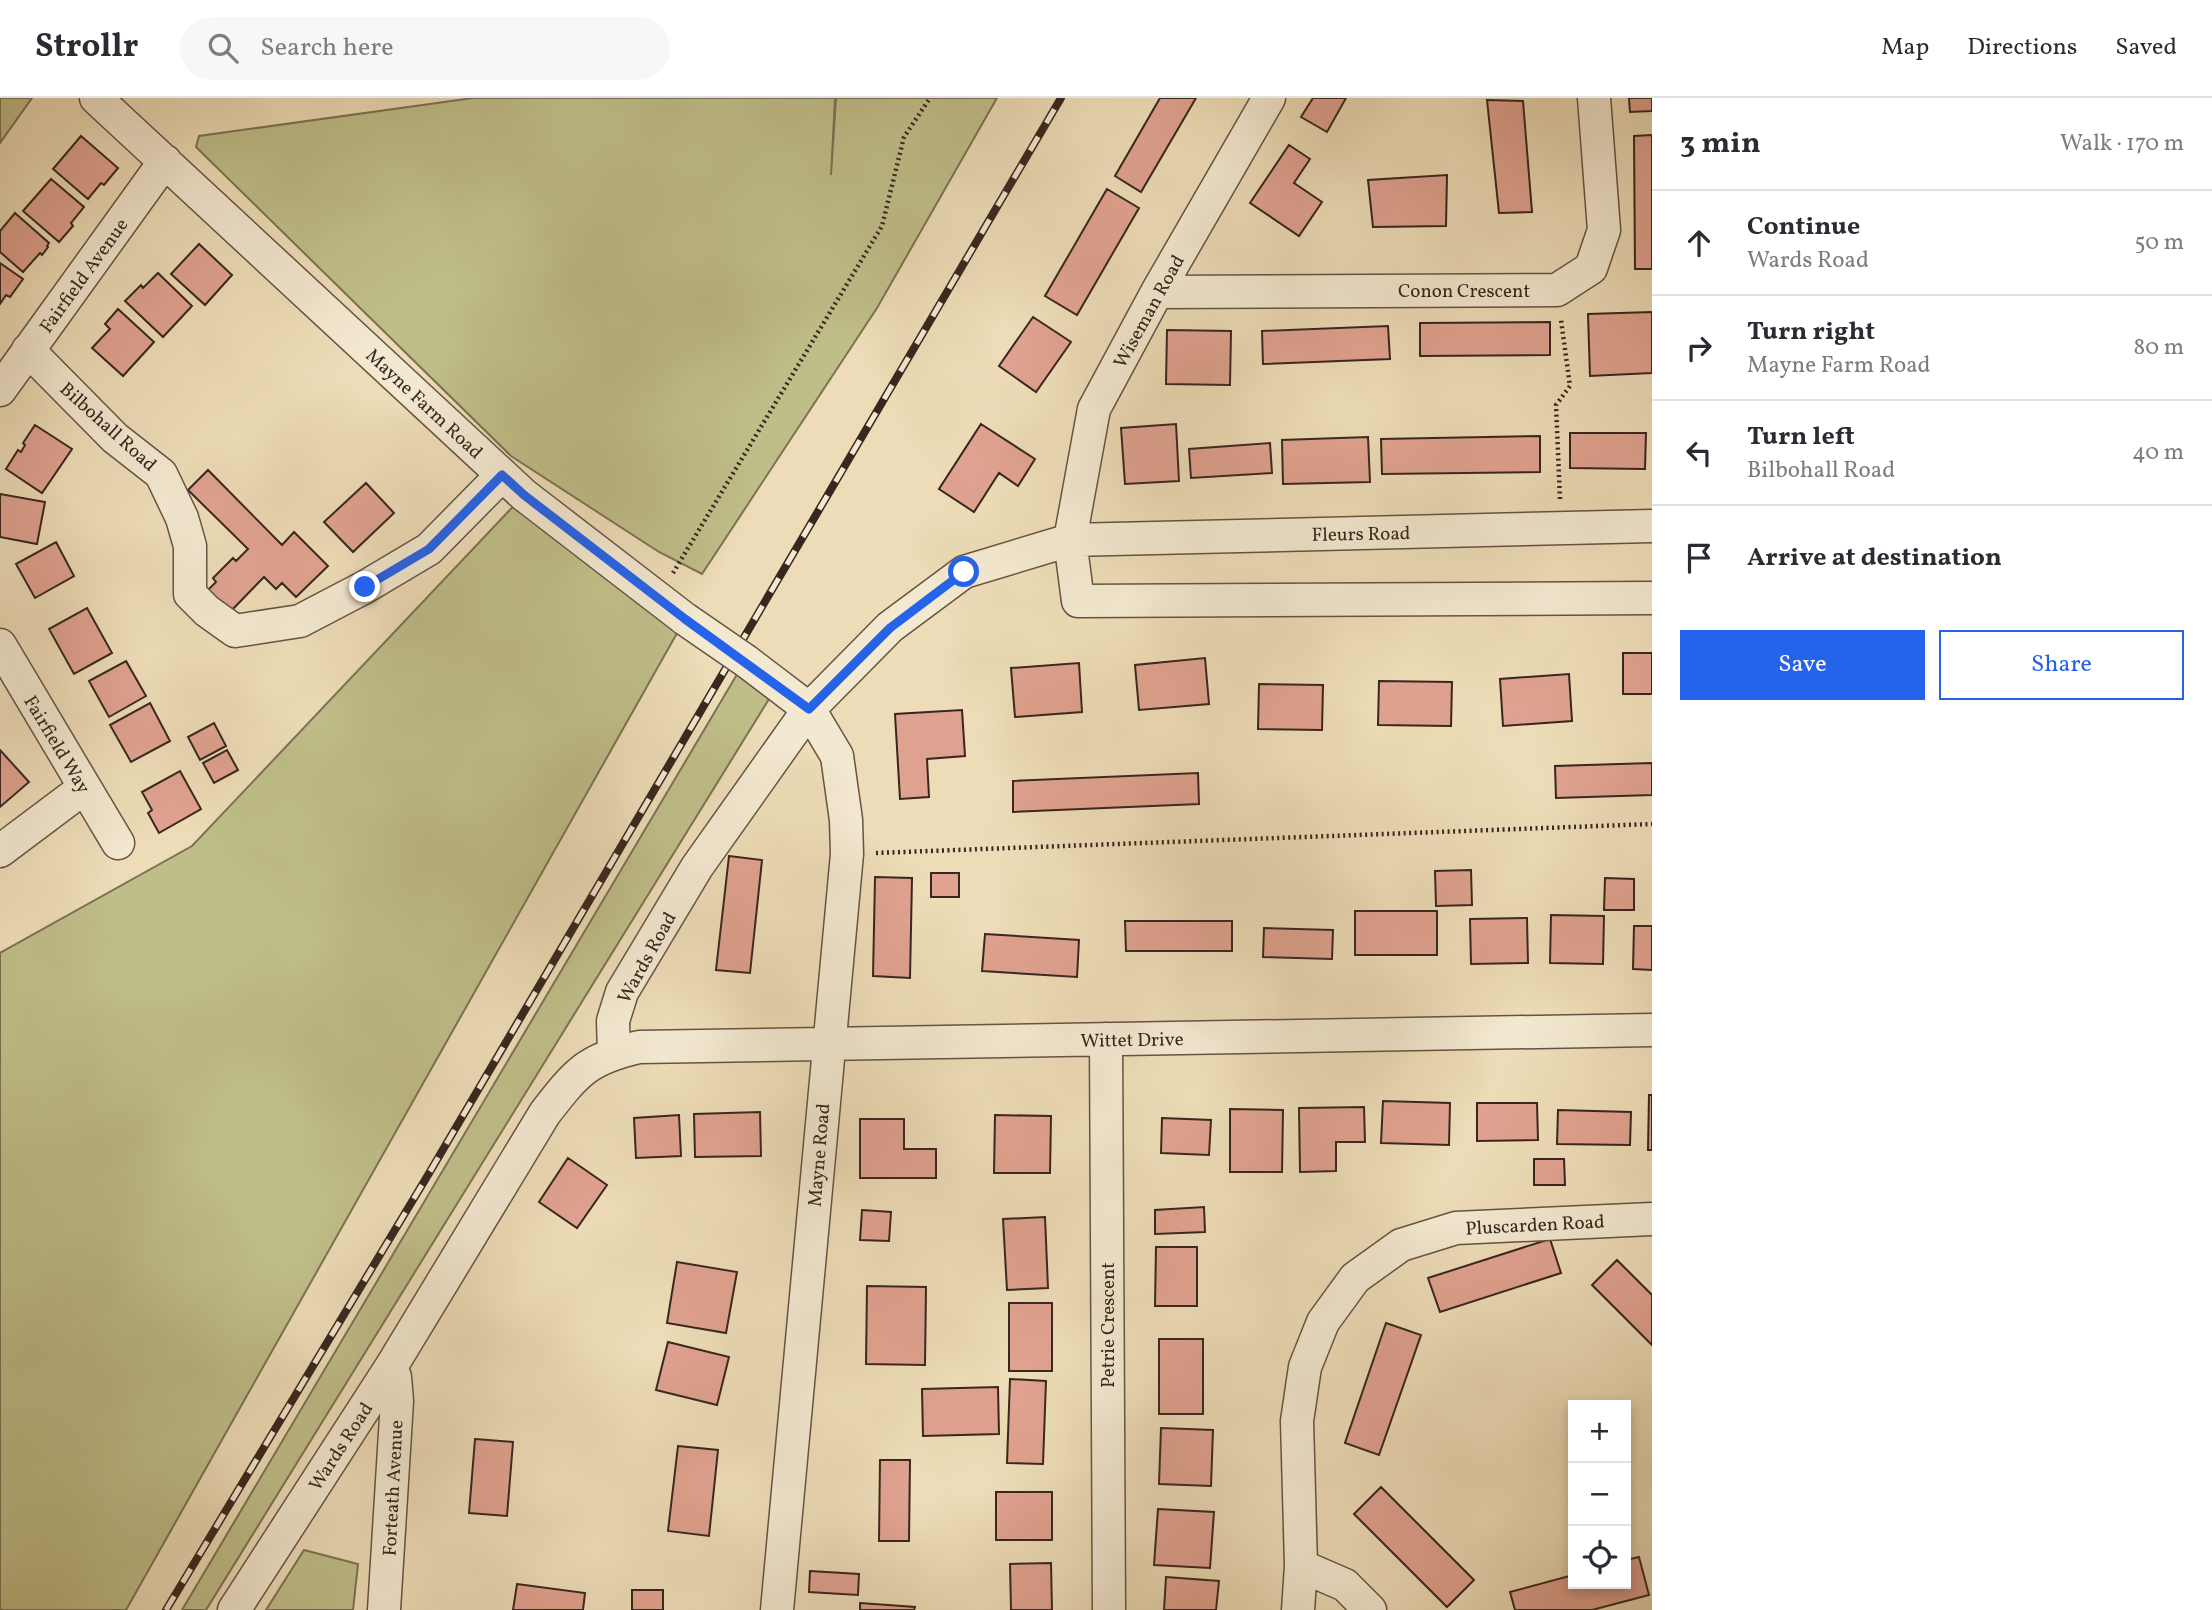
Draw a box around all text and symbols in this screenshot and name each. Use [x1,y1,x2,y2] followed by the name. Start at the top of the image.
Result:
[180,17,670,80] search box
[35,25,138,71] text: Strollr
[204,29,242,67] icon: search
[260,30,394,66] text: Search here
[1881,31,1929,65] text: Map
[1967,31,2077,65] text: Directions
[2115,31,2177,65] text: Saved
[1680,123,1761,165] text: 3 min
[2060,128,2184,160] text: Walk · 170 m
[1747,209,1860,245] text: Continue
[34,213,135,339] street label: Fairfield Avenue
[1680,224,1718,262] icon: ahead
[2135,227,2184,259] text: 50 m
[1747,245,1869,277] text: Wards Road
[1108,251,1192,373] street label: Wiseman Road
[1398,279,1530,305] street label: Conon Crescent
[1747,314,1875,350] text: Turn right
[1680,329,1718,367] icon: right
[2134,332,2184,364] text: 80 m
[359,343,488,466] street label: Mayne Farm Road
[1747,350,1931,382] text: Mayne Farm Road
[53,377,162,478] street label: Bilbohall Road
[1747,419,1855,455] text: Turn left
[1680,434,1718,472] icon: left
[2132,437,2184,469] text: 40 m
[1747,455,1895,487] text: Bilbohall Road
[1311,521,1411,549] street label: Fleurs Road
[1680,539,1718,577] icon: arrive
[1747,540,2002,576] text: Arrive at destination
[948,556,979,587] route start
[349,571,380,602] route end
[1680,630,1925,700] button: Save
[1939,630,2184,700] button: Share
[17,691,96,799] street label: Fairfield Way
[612,908,684,1008] street label: Wards Road
[1080,1027,1184,1055] street label: Wittet Drive
[803,1102,837,1208] street label: Mayne Road
[1465,1209,1605,1243] street label: Pluscarden Road
[1096,1262,1122,1388] street label: Petrie Crescent
[303,1398,380,1496] street label: Wards Road
[1568,1400,1631,1589] map controls
[1568,1400,1631,1463] button: +
[377,1419,411,1557] street label: Forteath Avenue
[1568,1463,1631,1526] button: −
[1568,1526,1631,1589] button: locate

